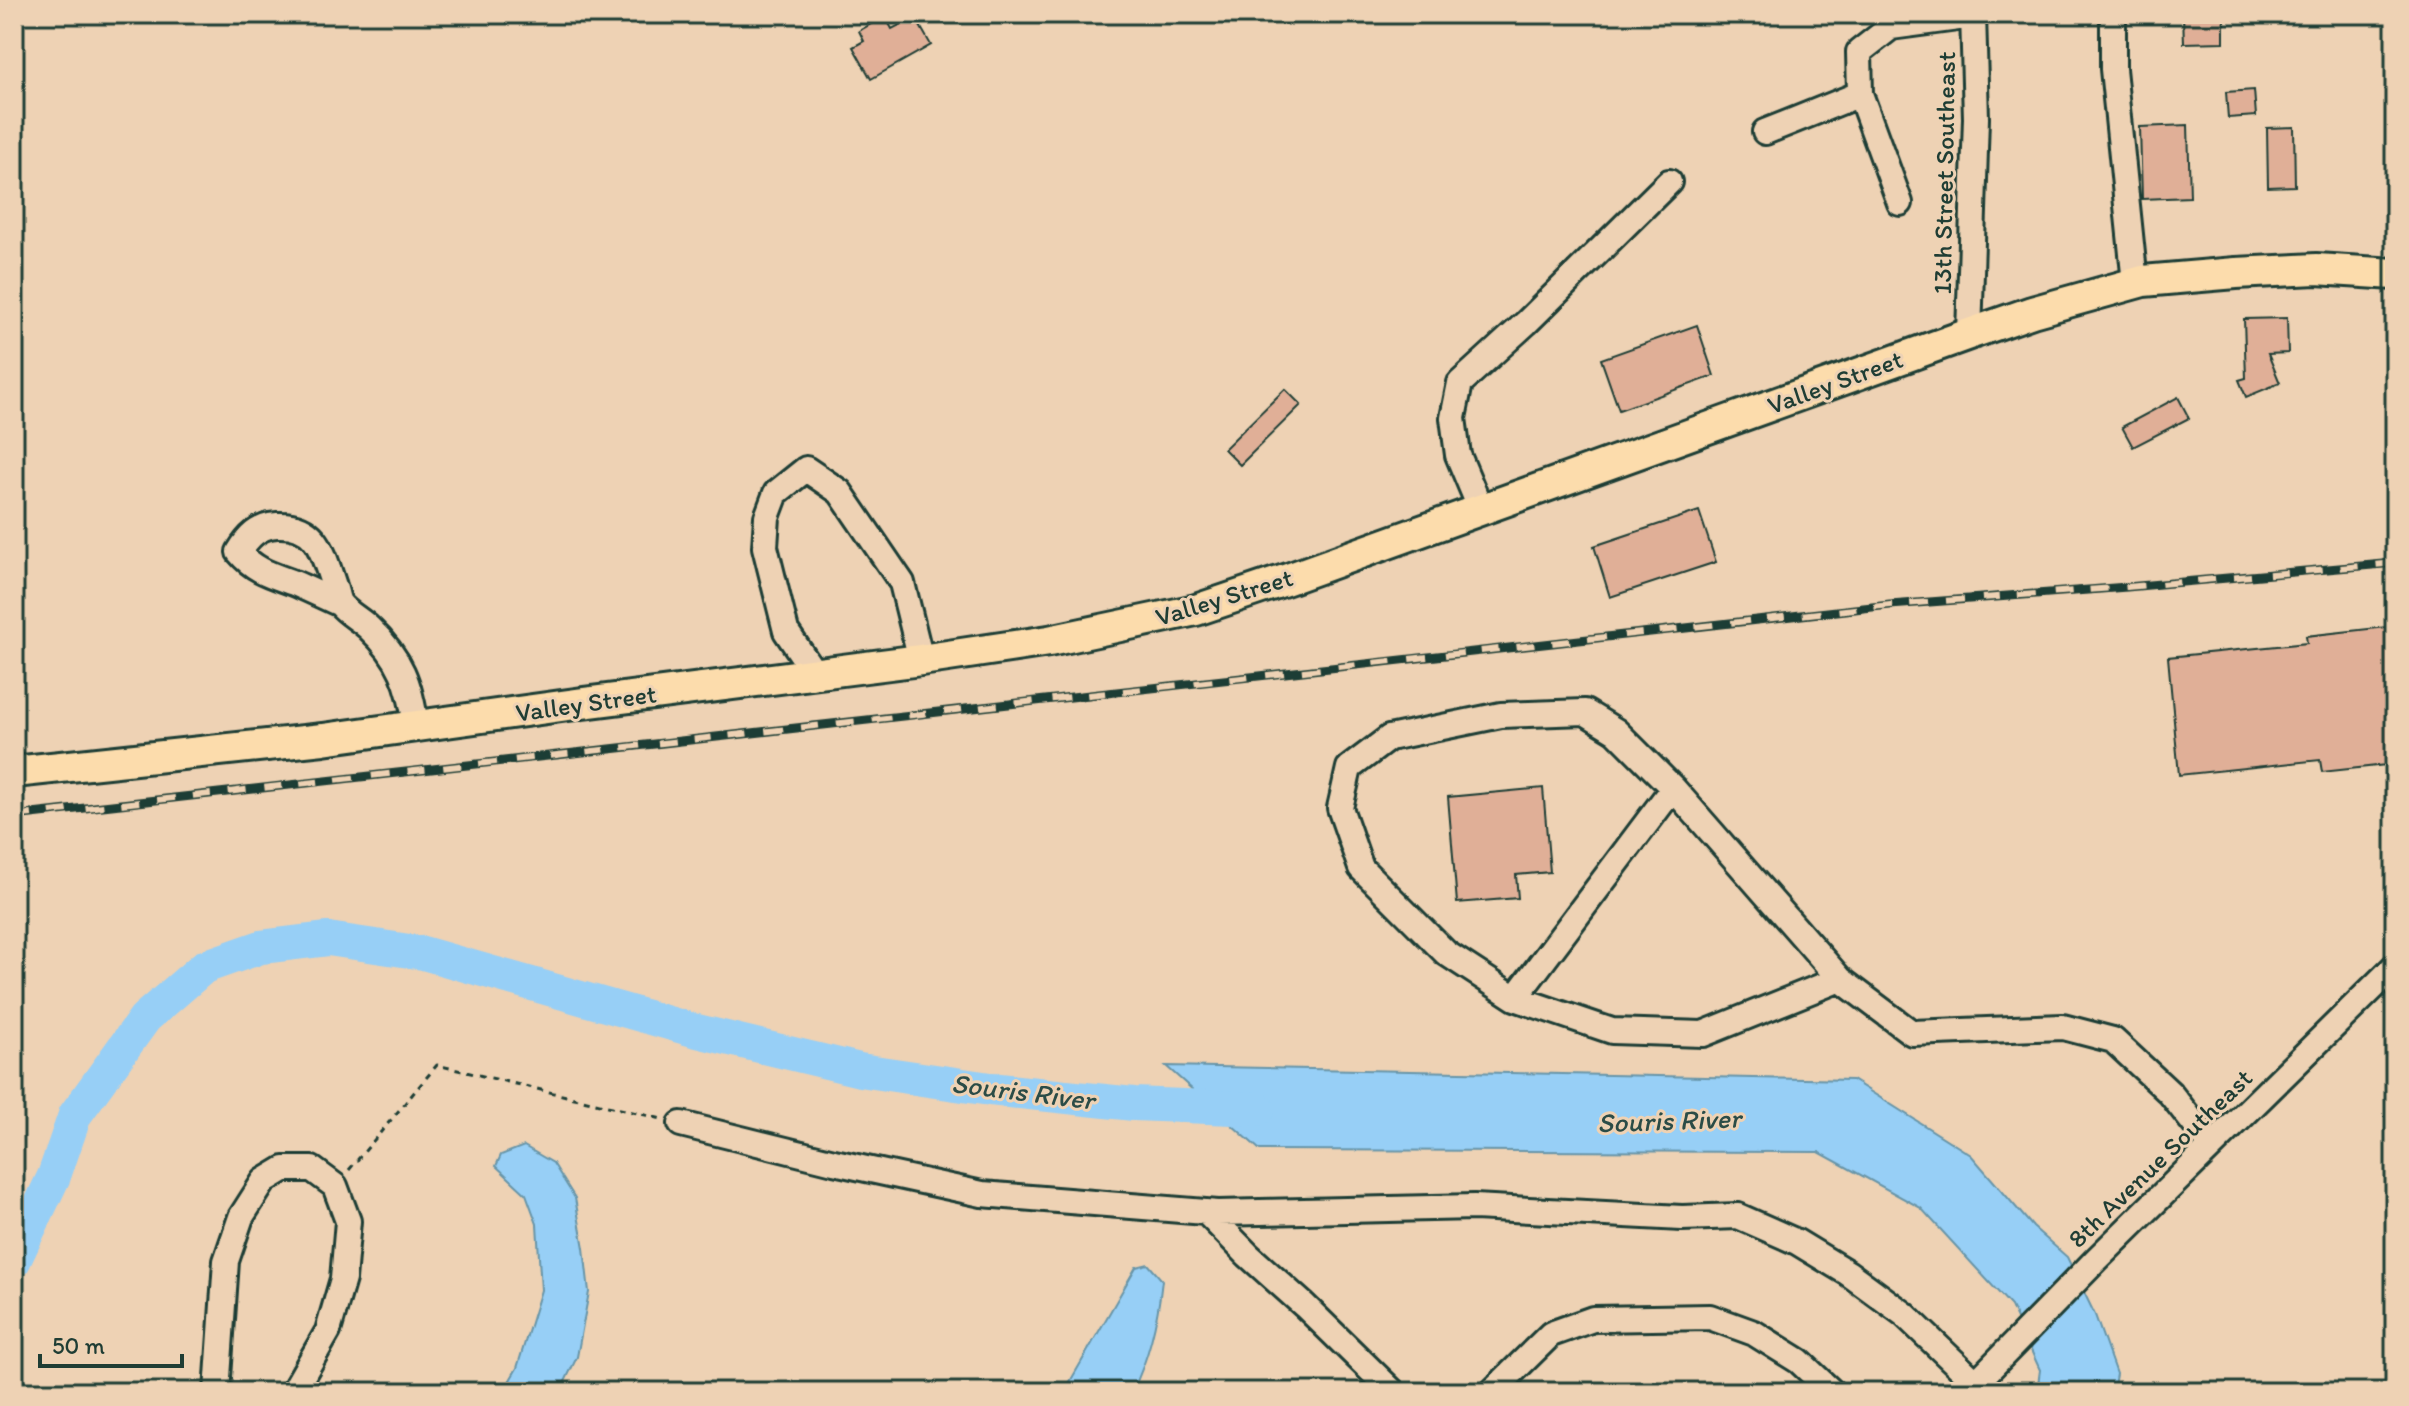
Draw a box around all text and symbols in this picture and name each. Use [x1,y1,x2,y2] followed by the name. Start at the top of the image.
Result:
[1926,51,1962,295] street label: 13th Street Southeast
[1763,343,1907,421] street label: Valley Street
[1151,561,1297,633] street label: Valley Street
[514,677,659,729] street label: Valley Street
[2061,1062,2259,1254] street label: 8th Avenue Southeast
[950,1065,1099,1117] water label: Souris River
[1597,1100,1744,1139] water label: Souris River
[40,1318,182,1368] scale bar
[52,1331,105,1360] text: 50 m

